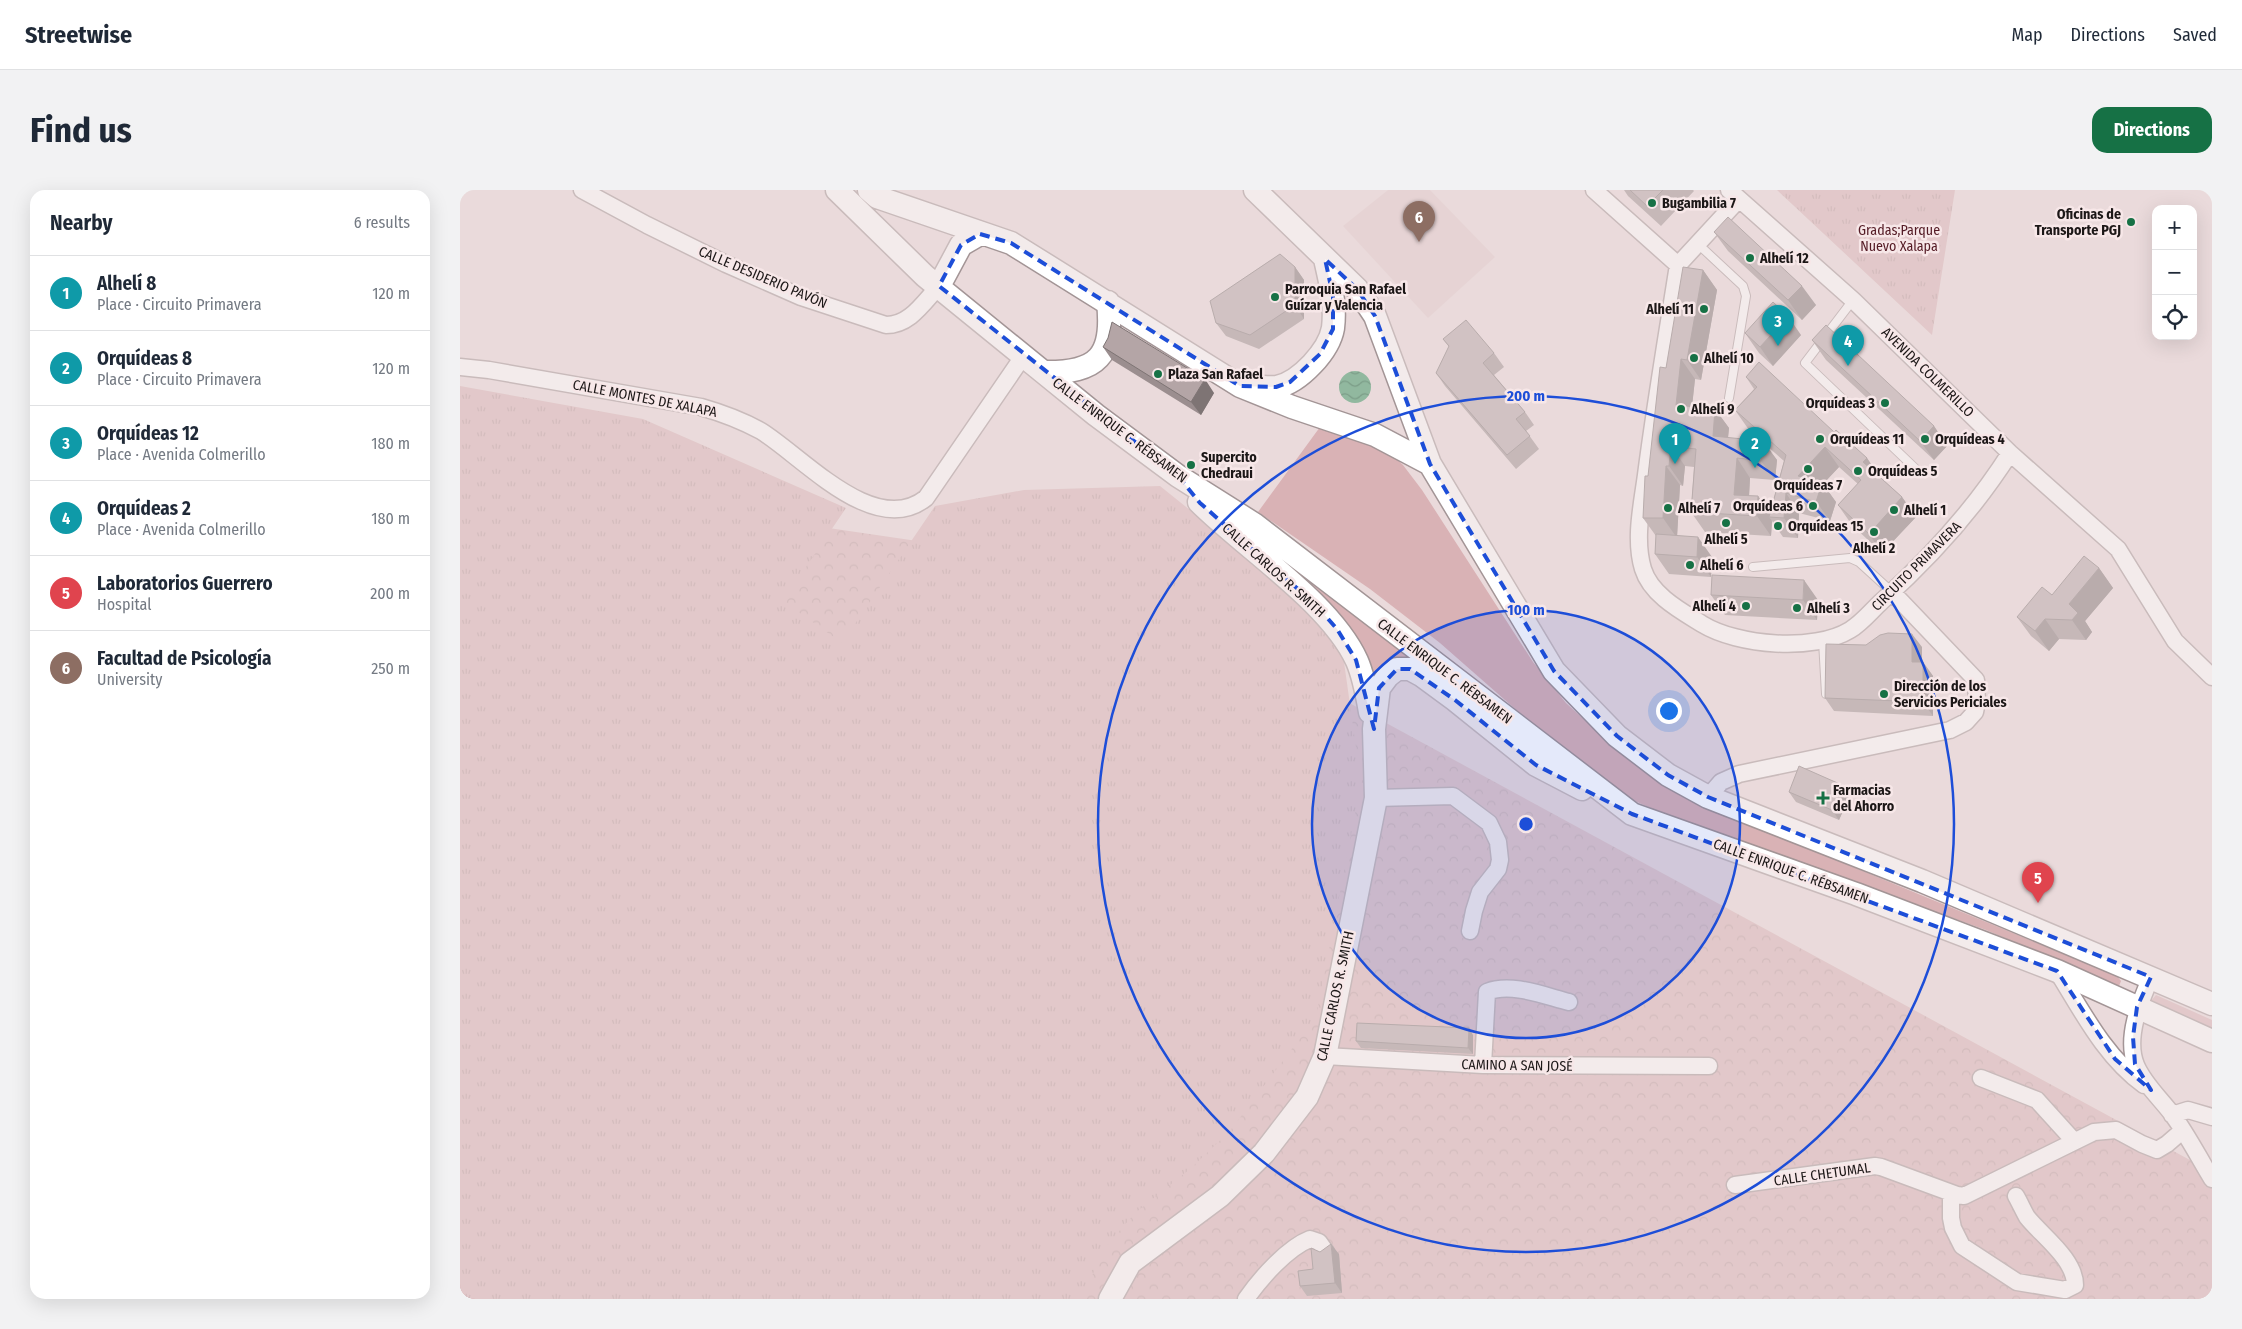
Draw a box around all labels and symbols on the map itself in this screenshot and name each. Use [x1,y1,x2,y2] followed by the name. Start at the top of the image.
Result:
[1662,195,1736,212] place label: Bugambilia 7
[1646,197,1658,209] marker: Bugambilia 7
[1403,201,1435,242] pin: 6
[2035,206,2121,239] place label: Oficinas de Transporte PGJ
[2125,216,2137,228] marker: Oficinas de Transporte PGJ
[1858,222,1940,255] park label: Gradas;Parque Nuevo Xalapa
[696,242,830,312] street label: CALLE DESIDERIO PAVÓN
[1759,250,1809,267] place label: Alhelí 12
[1744,252,1756,264] marker: Alhelí 12
[1285,281,1406,314] place label: Parroquia San Rafael Guízar y Valencia
[1269,291,1281,303] marker: Parroquia San Rafael Guízar y Valencia
[1645,301,1694,318] place label: Alhelí 11
[1698,303,1710,315] marker: Alhelí 11
[1762,305,1794,346] pin: 3
[1878,324,1977,421] street label: AVENIDA COLMERILLO
[1832,325,1864,366] pin: 4
[1703,350,1754,367] place label: Alhelí 10
[1688,352,1700,364] marker: Alhelí 10
[1168,366,1263,383] place label: Plaza San Rafael
[1152,368,1164,380] marker: Plaza San Rafael
[1049,373,1191,487] street label: CALLE ENRIQUE C. RÉBSAMEN
[571,376,719,421] street label: CALLE MONTES DE XALAPA
[1506,387,1545,405] text: 200 m
[1806,395,1875,412] place label: Orquídeas 3
[1879,397,1891,409] marker: Orquídeas 3
[1690,401,1734,418] place label: Alhelí 9
[1675,403,1687,415] marker: Alhelí 9
[1659,423,1691,464] pin: 1
[1739,427,1771,468] pin: 2
[1830,431,1904,448] place label: Orquídeas 11
[1935,431,2005,448] place label: Orquídeas 4
[1814,433,1826,445] marker: Orquídeas 11
[1919,433,1931,445] marker: Orquídeas 4
[1201,449,1257,482] place label: Supercito Chedraui
[1185,459,1197,471] marker: Supercito Chedraui
[1802,463,1814,475] marker: Orquídeas 7
[1868,463,1938,480] place label: Orquídeas 5
[1852,465,1864,477] marker: Orquídeas 5
[1774,477,1842,494] place label: Orquídeas 7
[1733,498,1803,515] place label: Orquídeas 6
[1677,500,1720,517] place label: Alhelí 7
[1807,500,1819,512] marker: Orquídeas 6
[1662,502,1674,514] marker: Alhelí 7
[1903,502,1946,519] place label: Alhelí 1
[1888,504,1900,516] marker: Alhelí 1
[1720,517,1732,529] marker: Alhelí 5
[1788,518,1864,535] place label: Orquídeas 15
[1868,518,1965,615] street label: CIRCUITO PRIMAVERA
[1219,520,1329,621] street label: CALLE CARLOS R. SMITH
[1772,520,1784,532] marker: Orquídeas 15
[1868,526,1880,538] marker: Alhelí 2
[1703,531,1748,548] place label: Alhelí 5
[1852,540,1896,557] place label: Alhelí 2
[1699,557,1744,574] place label: Alhelí 6
[1684,559,1696,571] marker: Alhelí 6
[1692,598,1736,615] place label: Alhelí 4
[1740,600,1752,612] marker: Alhelí 4
[1806,600,1850,617] place label: Alhelí 3
[1507,601,1545,619] text: 100 m
[1791,602,1803,614] marker: Alhelí 3
[1374,614,1516,728] street label: CALLE ENRIQUE C. RÉBSAMEN
[1894,678,2007,711] place label: Dirección de los Servicios Periciales
[1878,688,1890,700] marker: Dirección de los Servicios Periciales
[1656,698,1682,724] your location
[1833,782,1895,815] place label: Farmacias del Ahorro
[1817,792,1829,804] marker: Farmacias del Ahorro
[1517,815,1535,833] centre of rings
[1711,834,1871,908] street label: CALLE ENRIQUE C. RÉBSAMEN
[2022,862,2054,903] pin: 5
[1313,929,1358,1063] street label: CALLE CARLOS R. SMITH
[1461,1055,1573,1075] street label: CAMINO A SAN JOSÉ
[1773,1159,1871,1190] street label: CALLE CHETUMAL

